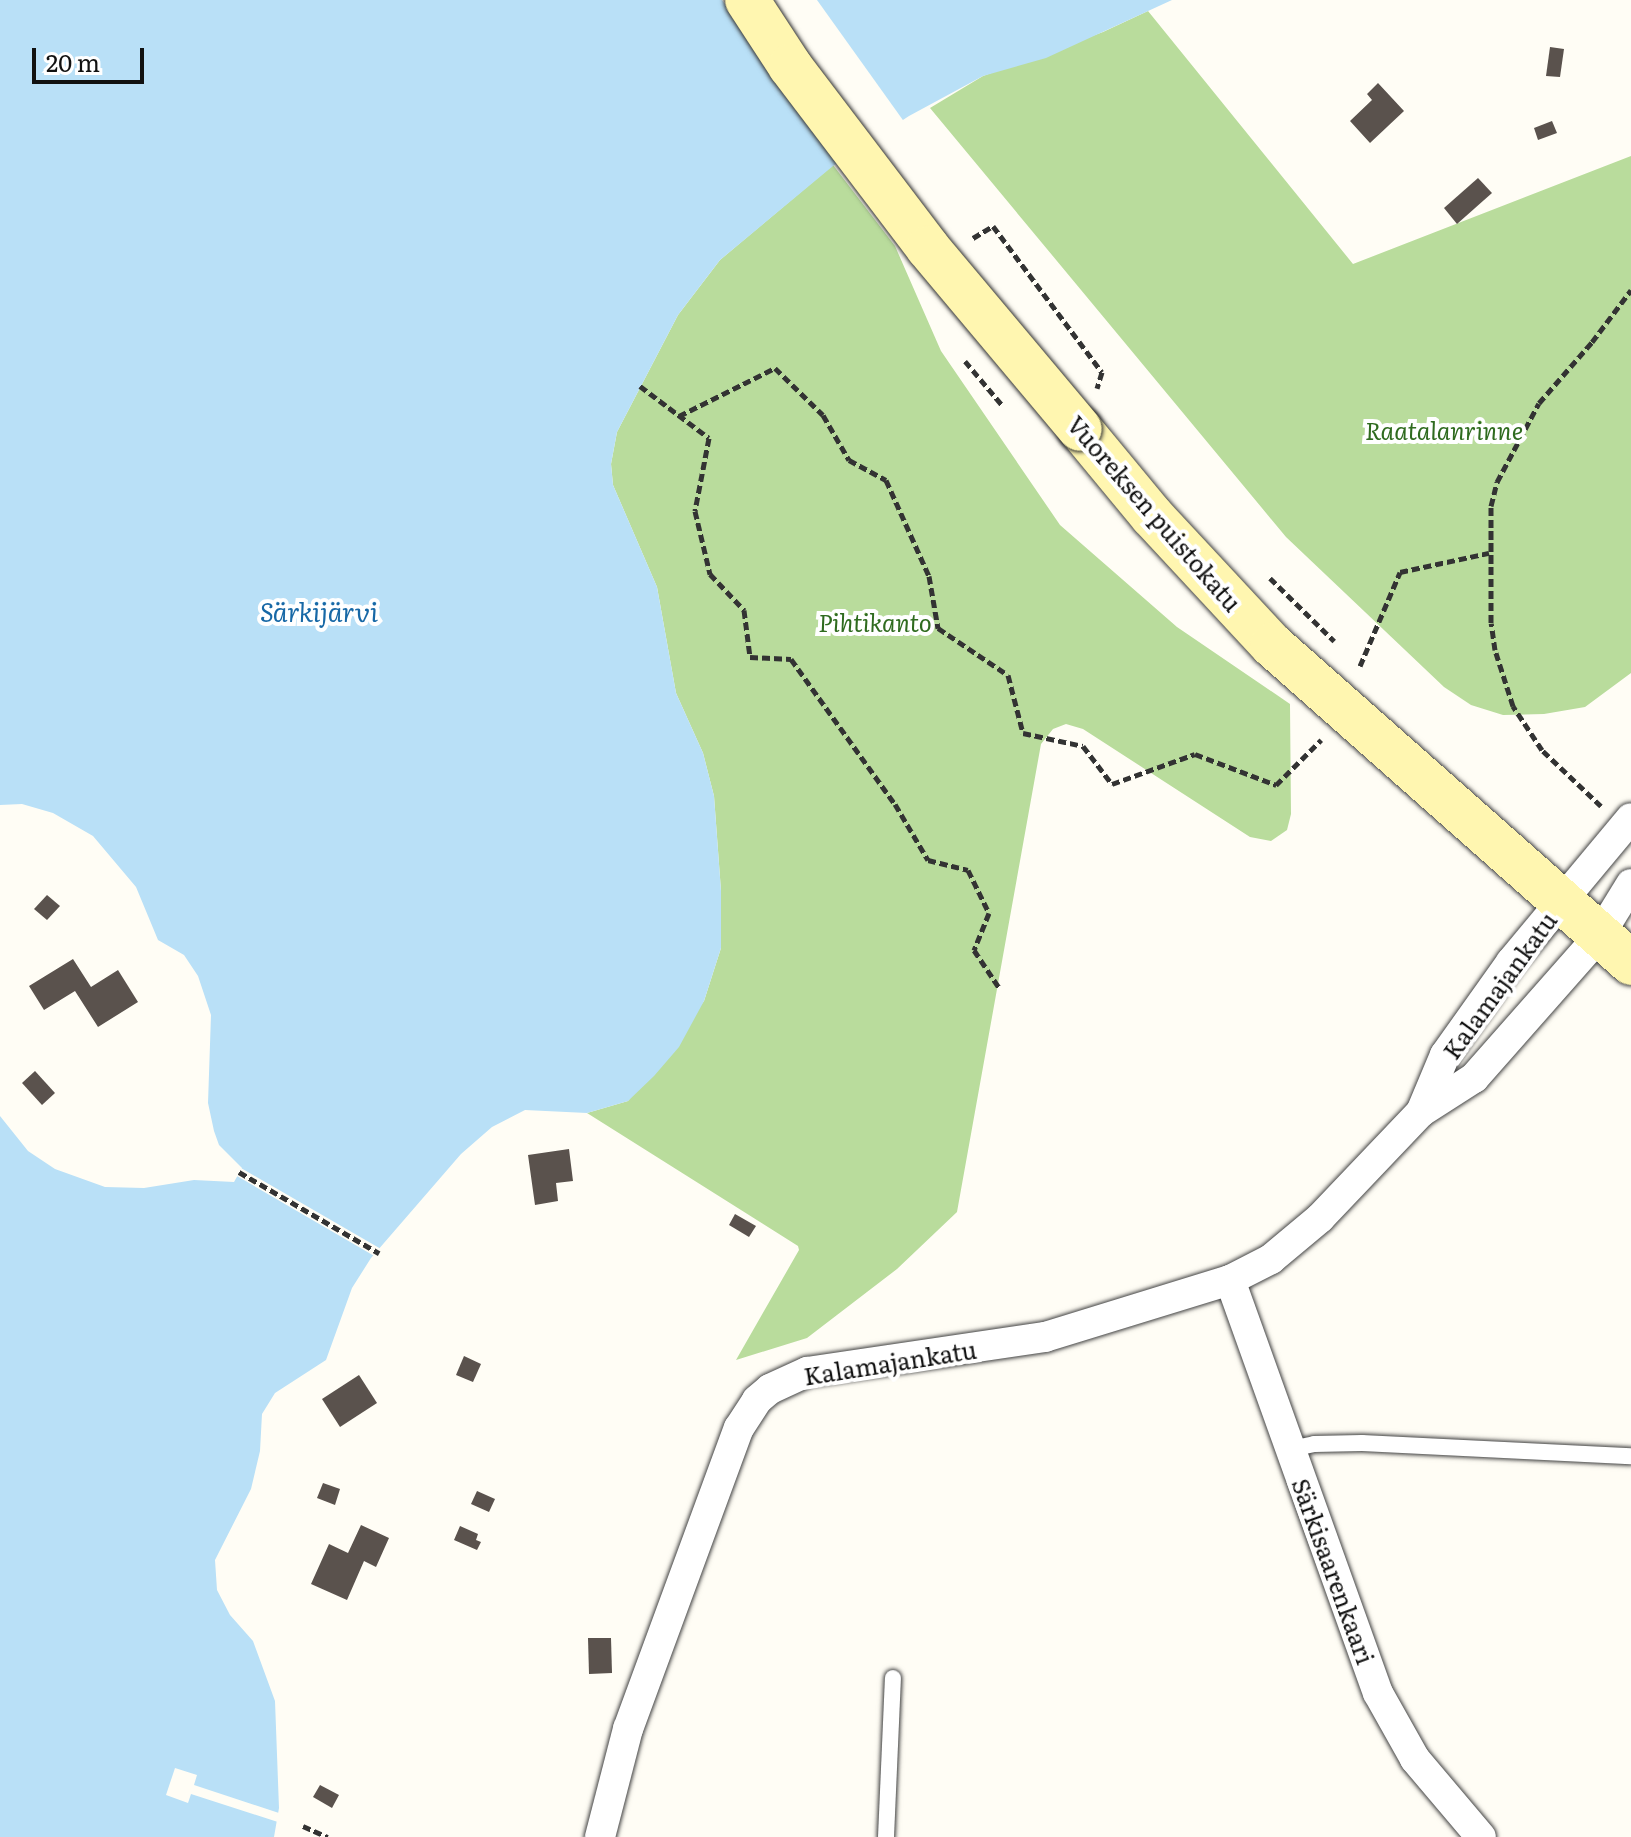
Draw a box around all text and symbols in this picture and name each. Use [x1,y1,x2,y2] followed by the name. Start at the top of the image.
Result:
[36,32,148,82] scale bar
[46,44,100,79] text: 20 m
[1062,409,1248,617] street label: Vuoreksen puistokatu
[1365,416,1523,444] park label: Raatalanrinne
[260,595,378,627] water label: Särkijärvi
[818,608,932,636] park label: Pihtikanto
[1436,906,1562,1064] street label: Kalamajankatu
[802,1334,978,1390] street label: Kalamajankatu
[1287,1474,1381,1668] street label: Särkisaarenkaari

